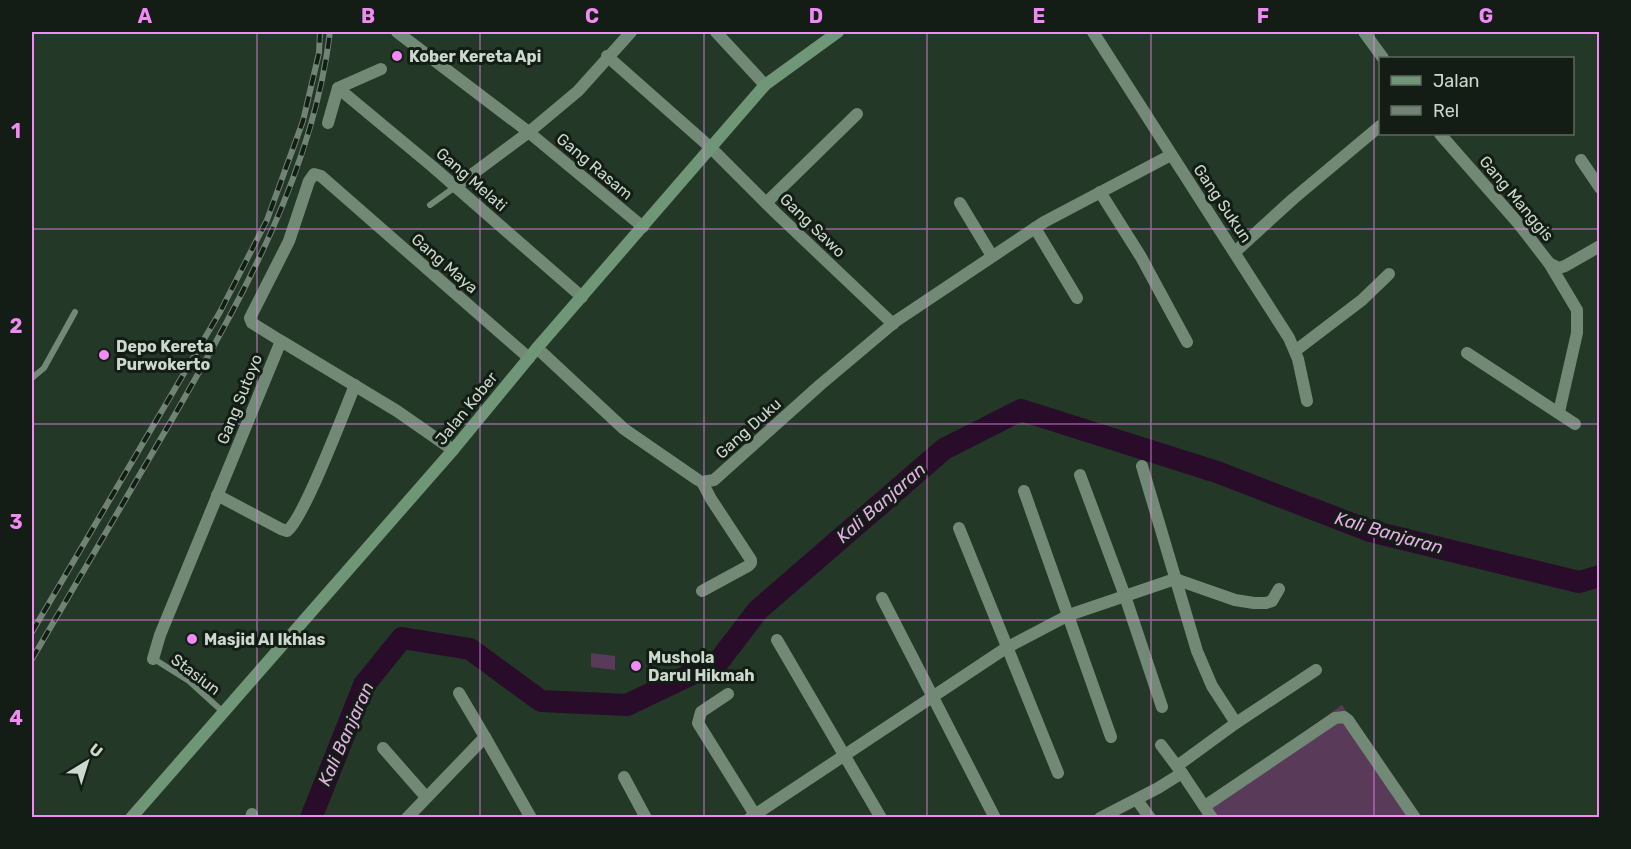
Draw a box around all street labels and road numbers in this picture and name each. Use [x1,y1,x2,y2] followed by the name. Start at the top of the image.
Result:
[553,129,637,204] street label: Gang Rasam
[432,144,511,215] street label: Gang Melati
[1476,152,1558,245] street label: Gang Manggis
[1190,161,1256,246] street label: Gang Sukun
[776,190,849,261] street label: Gang Sawo
[408,229,482,297] street label: Gang Maya
[213,351,266,447] street label: Gang Sutoyo
[431,368,502,449] street label: Jalan Kober
[712,394,785,463] street label: Gang Duku
[167,650,224,699] street label: Stasiun

